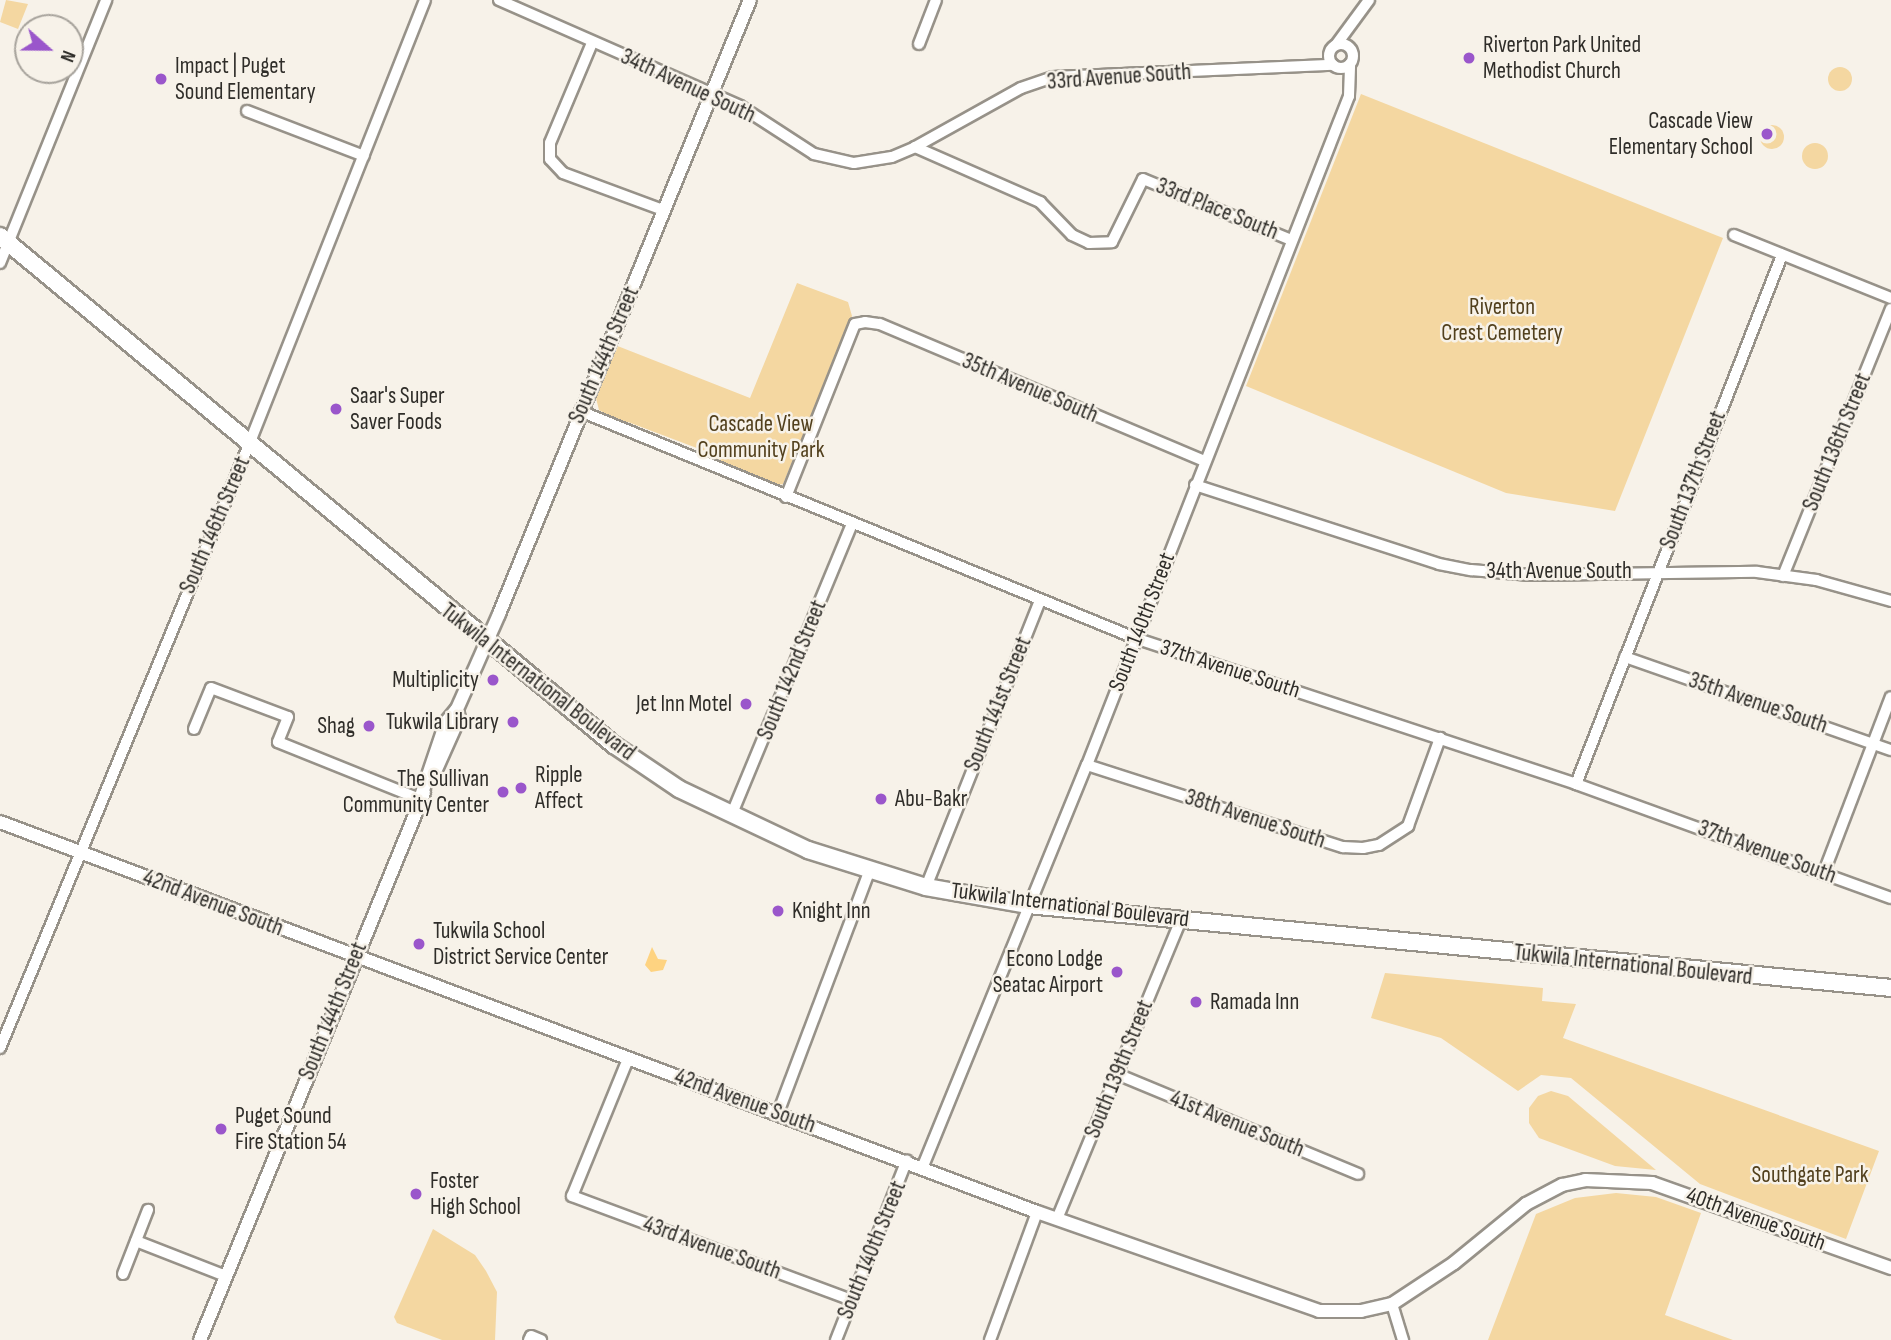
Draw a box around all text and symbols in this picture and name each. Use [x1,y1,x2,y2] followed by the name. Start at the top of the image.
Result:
[14,14,84,84] north arrow
[1483,31,1641,85] place label: Riverton Park United Methodist Church
[616,43,760,129] street label: 34th Avenue South
[55,47,80,65] text: N
[1461,50,1477,66] marker: Riverton Park United Methodist Church
[175,52,316,106] place label: Impact | Puget Sound Elementary
[1046,58,1192,96] street label: 33rd Avenue South
[153,71,169,87] marker: Impact | Puget Sound Elementary
[1609,107,1753,161] place label: Cascade View Elementary School
[1759,126,1775,142] marker: Cascade View Elementary School
[1152,172,1282,246] street label: 33rd Place South
[563,282,645,428] street label: South 144th Street
[1441,293,1563,347] park label: Riverton Crest Cemetery
[958,347,1102,429] street label: 35th Avenue South
[1797,369,1877,515] street label: South 136th Street
[350,382,445,436] place label: Saar's Super Saver Foods
[328,401,344,417] marker: Saar's Super Saver Foods
[1654,407,1732,553] street label: South 137th Street
[697,410,825,464] park label: Cascade View Community Park
[174,452,256,598] street label: South 146th Street
[1103,549,1181,695] street label: South 140th Street
[1486,557,1632,585] street label: 34th Avenue South
[751,596,833,744] street label: South 142nd Street
[435,597,641,767] street label: Tukwila International Boulevard
[958,633,1038,775] street label: South 141st Street
[1157,633,1303,705] street label: 37th Avenue South
[392,666,479,694] place label: Multiplicity
[1685,666,1831,740] street label: 35th Avenue South
[485,672,501,688] marker: Multiplicity
[636,690,732,718] place label: Jet Inn Motel
[738,696,754,712] marker: Jet Inn Motel
[386,708,499,736] place label: Tukwila Library
[317,712,355,740] place label: Shag
[505,714,521,730] marker: Tukwila Library
[361,718,377,734] marker: Shag
[535,761,583,815] place label: Ripple Affect
[343,765,489,819] place label: The Sullivan Community Center
[513,780,529,796] marker: Ripple Affect
[1181,783,1329,855] street label: 38th Avenue South
[495,784,511,800] marker: The Sullivan Community Center
[895,785,967,813] place label: Abu-Bakr
[873,791,889,807] marker: Abu-Bakr
[1694,814,1840,890] street label: 37th Avenue South
[139,864,287,942] street label: 42nd Avenue South
[949,877,1191,933] street label: Tukwila International Boulevard
[792,897,871,925] place label: Knight Inn
[770,903,786,919] marker: Knight Inn
[433,917,608,971] place label: Tukwila School District Service Center
[411,936,427,952] marker: Tukwila School District Service Center
[293,938,373,1084] street label: South 144th Street
[1512,939,1754,991] street label: Tukwila International Boulevard
[993,945,1103,999] place label: Econo Lodge Seatac Airport
[1109,964,1125,980] marker: Econo Lodge Seatac Airport
[1210,988,1299,1016] place label: Ramada Inn
[1188,994,1204,1010] marker: Ramada Inn
[1079,996,1159,1142] street label: South 139th Street
[671,1063,819,1139] street label: 42nd Avenue South
[1166,1085,1308,1163] street label: 41st Avenue South
[235,1102,346,1156] place label: Puget Sound Fire Station 54
[213,1121,229,1137] marker: Puget Sound Fire Station 54
[1752,1161,1868,1189] park label: Southgate Park
[430,1167,521,1221] place label: Foster High School
[832,1177,912,1323] street label: South 140th Street
[1683,1181,1829,1257] street label: 40th Avenue South
[408,1186,424,1202] marker: Foster High School
[639,1210,785,1286] street label: 43rd Avenue South

